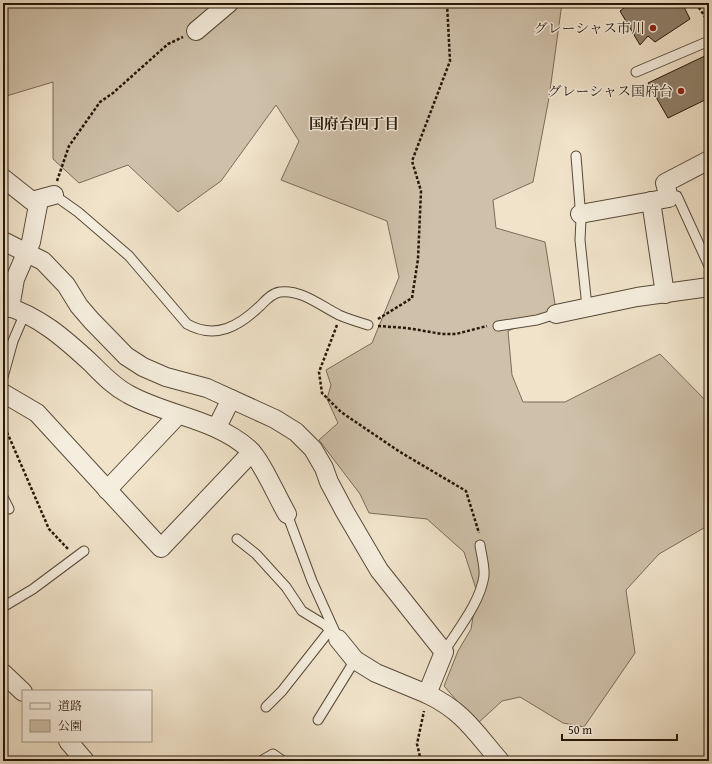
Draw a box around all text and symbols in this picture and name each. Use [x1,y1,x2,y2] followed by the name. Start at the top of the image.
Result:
[534,18,645,38] place label: グレーシャス市川
[648,23,658,33] marker: グレーシャス市川
[548,81,673,101] place label: グレーシャス国府台
[676,86,686,96] marker: グレーシャス国府台
[309,113,399,134] district label: 国府台四丁目
[22,690,152,742] legend
[58,697,82,714] text: 道路
[562,716,677,742] scale bar
[58,717,82,734] text: 公園
[568,721,592,738] text: 50 m

